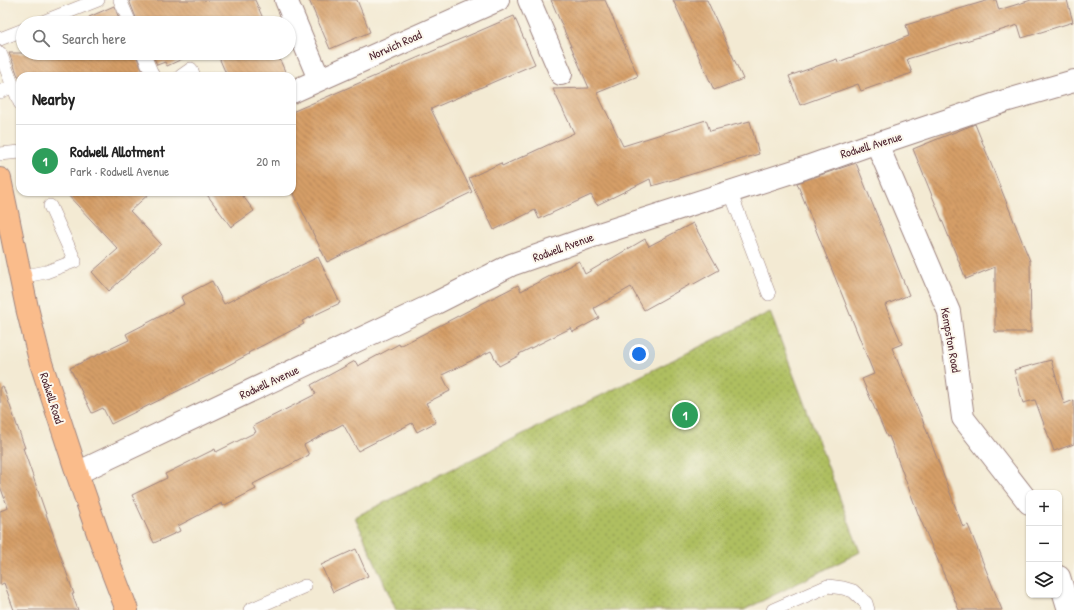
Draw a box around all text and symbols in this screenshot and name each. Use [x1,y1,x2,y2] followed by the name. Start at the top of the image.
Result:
[16,16,296,60] search box
[366,26,424,64] street label: Norwich Road
[30,27,52,49] icon: search
[62,28,126,49] text: Search here
[32,87,75,110] text: Nearby
[838,128,904,162] street label: Rodwell Avenue
[70,141,165,162] text: Rodwell Allotment
[43,152,47,170] text: 1
[256,152,280,170] text: 20 m
[70,162,169,180] text: Park · Rodwell Avenue
[530,228,596,266] street label: Rodwell Avenue
[937,306,965,374] street label: Kempston Road
[629,344,649,364] your location
[237,361,302,403] street label: Rodwell Avenue
[36,370,68,426] street label: Rodwell Road
[672,400,698,430] pin: 1
[1026,490,1062,598] map controls
[1026,490,1062,526] button: +
[1026,526,1062,562] button: −
[1026,562,1062,598] button: layers

